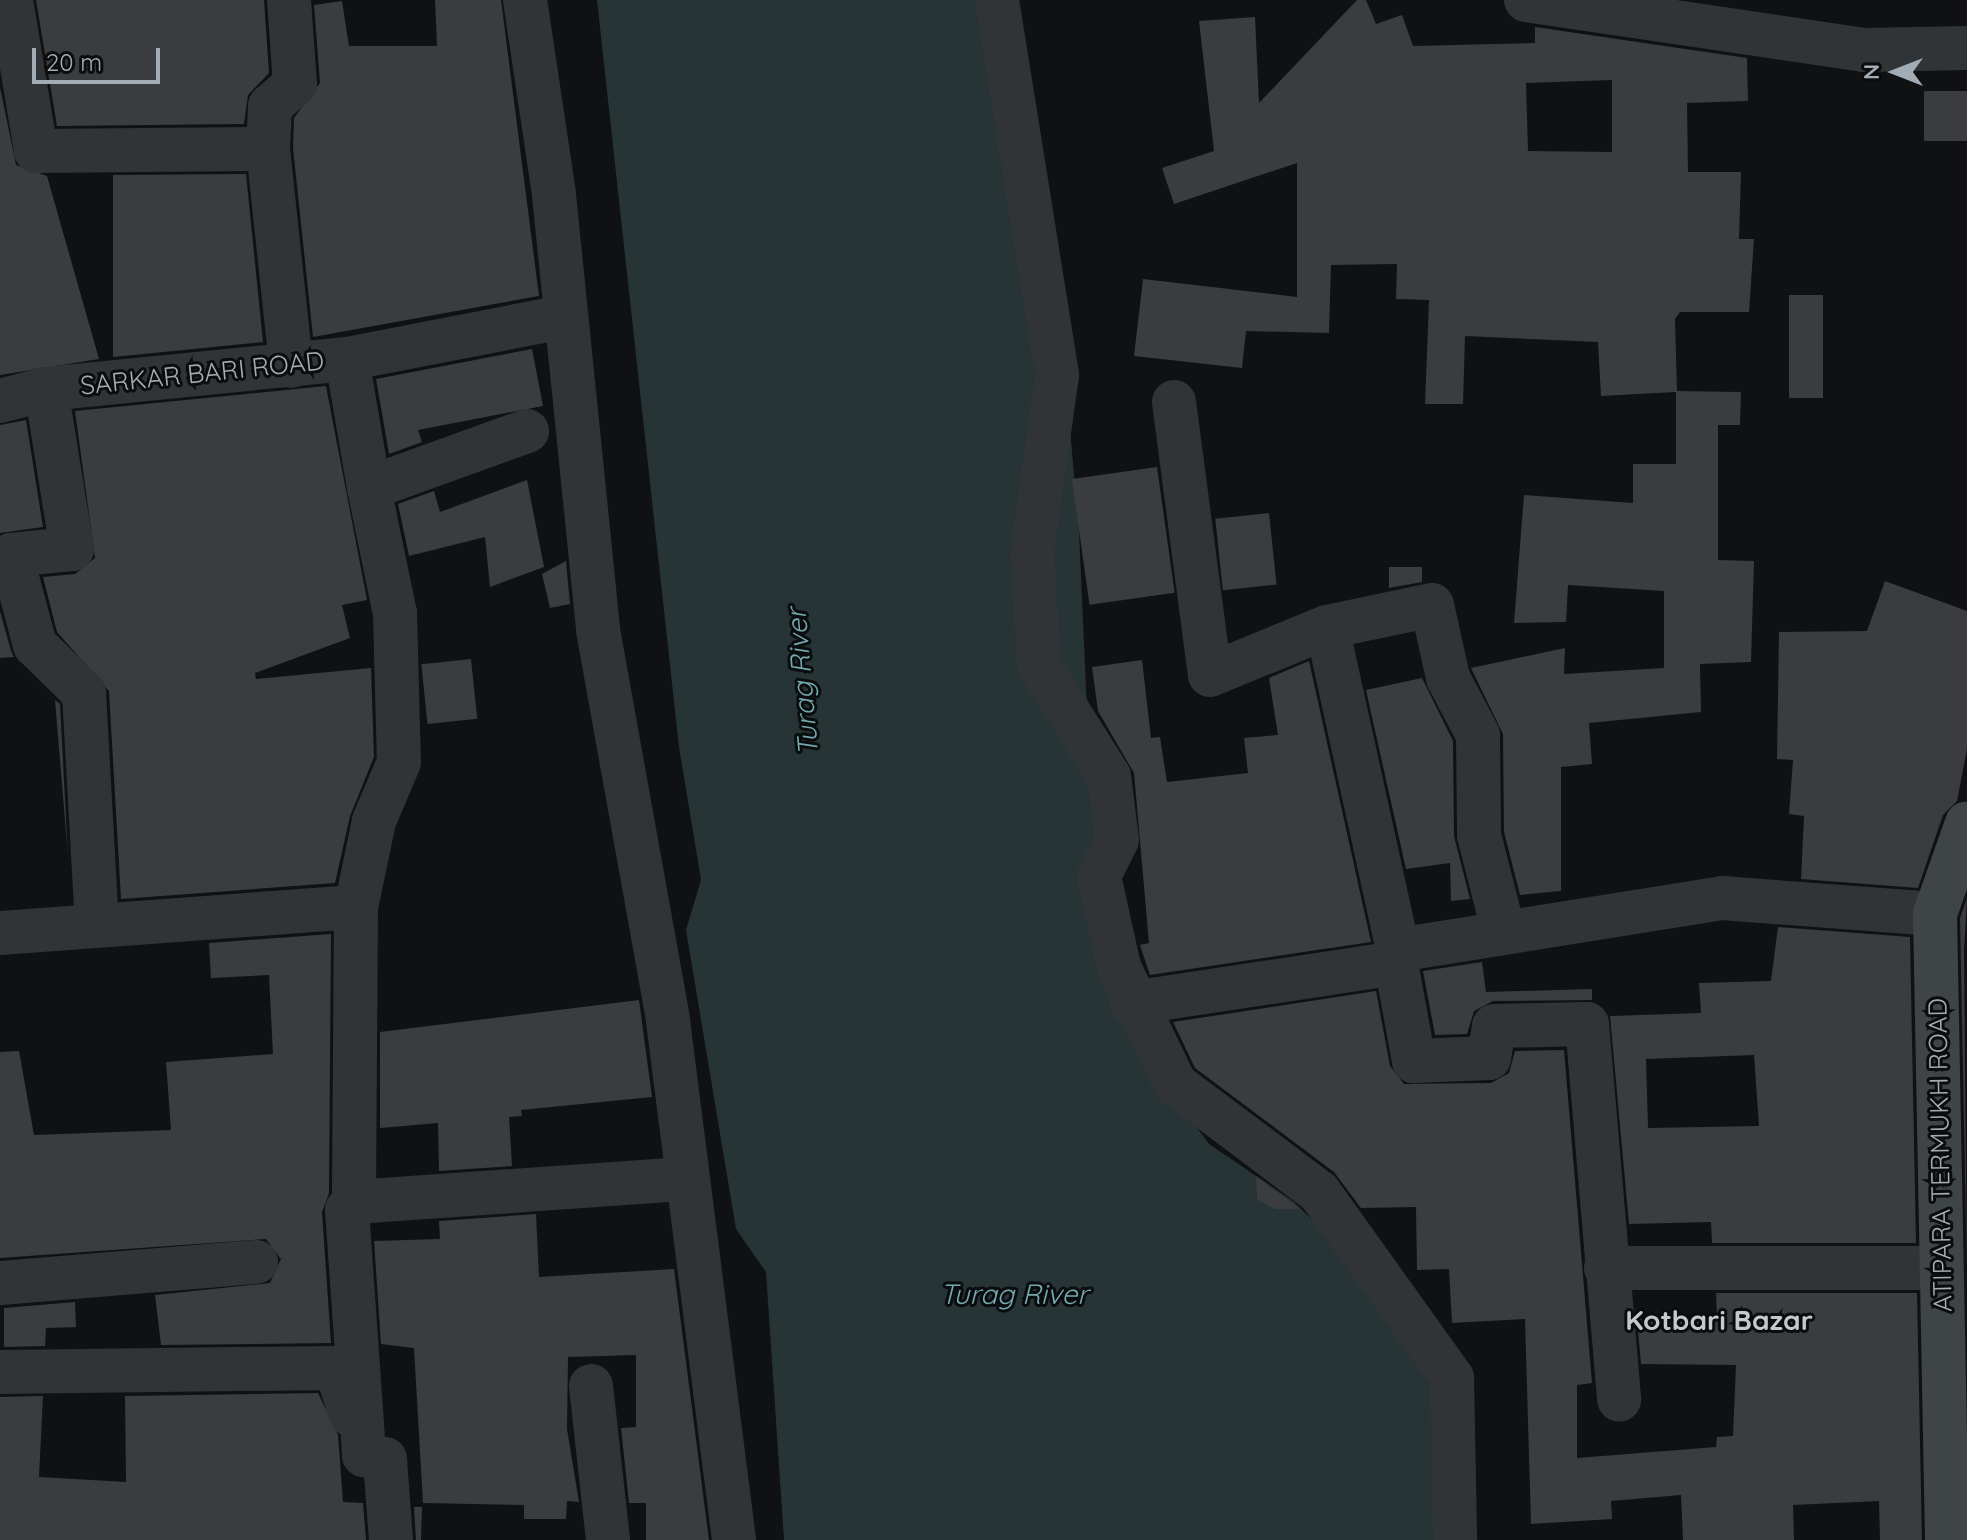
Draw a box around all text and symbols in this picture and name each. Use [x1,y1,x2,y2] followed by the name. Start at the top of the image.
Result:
[36,32,164,82] scale bar
[1855,32,1935,112] north arrow
[46,47,102,77] text: 20 m
[1857,64,1885,80] text: N
[79,345,325,401] street label: SARKAR BARI ROAD
[779,607,825,757] water label: Turag River
[1922,998,1958,1312] street label: ATIPARA TERMUKH ROAD
[940,1277,1088,1311] water label: Turag River
[1625,1303,1813,1337] district label: Kotbari Bazar

